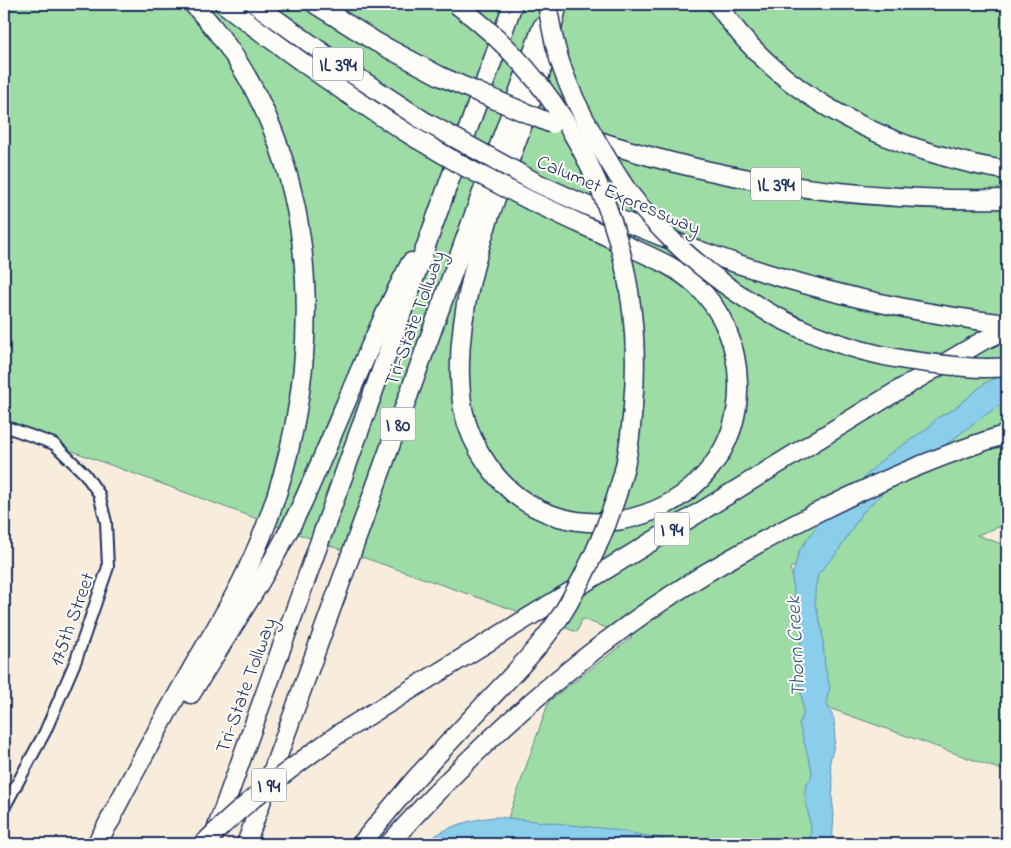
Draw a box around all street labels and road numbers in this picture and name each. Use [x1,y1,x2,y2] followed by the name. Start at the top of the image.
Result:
[313,48,363,80] road number: IL 394
[532,149,704,244] street label: Calumet Expressway
[751,168,801,200] road number: IL 394
[378,247,454,391] street label: Tri-State Tollway
[380,408,416,440] road number: I 80
[654,512,690,546] road number: I 94
[43,569,104,671] street label: 175th Street
[209,614,285,758] street label: Tri-State Tollway
[252,768,286,802] road number: I 94

